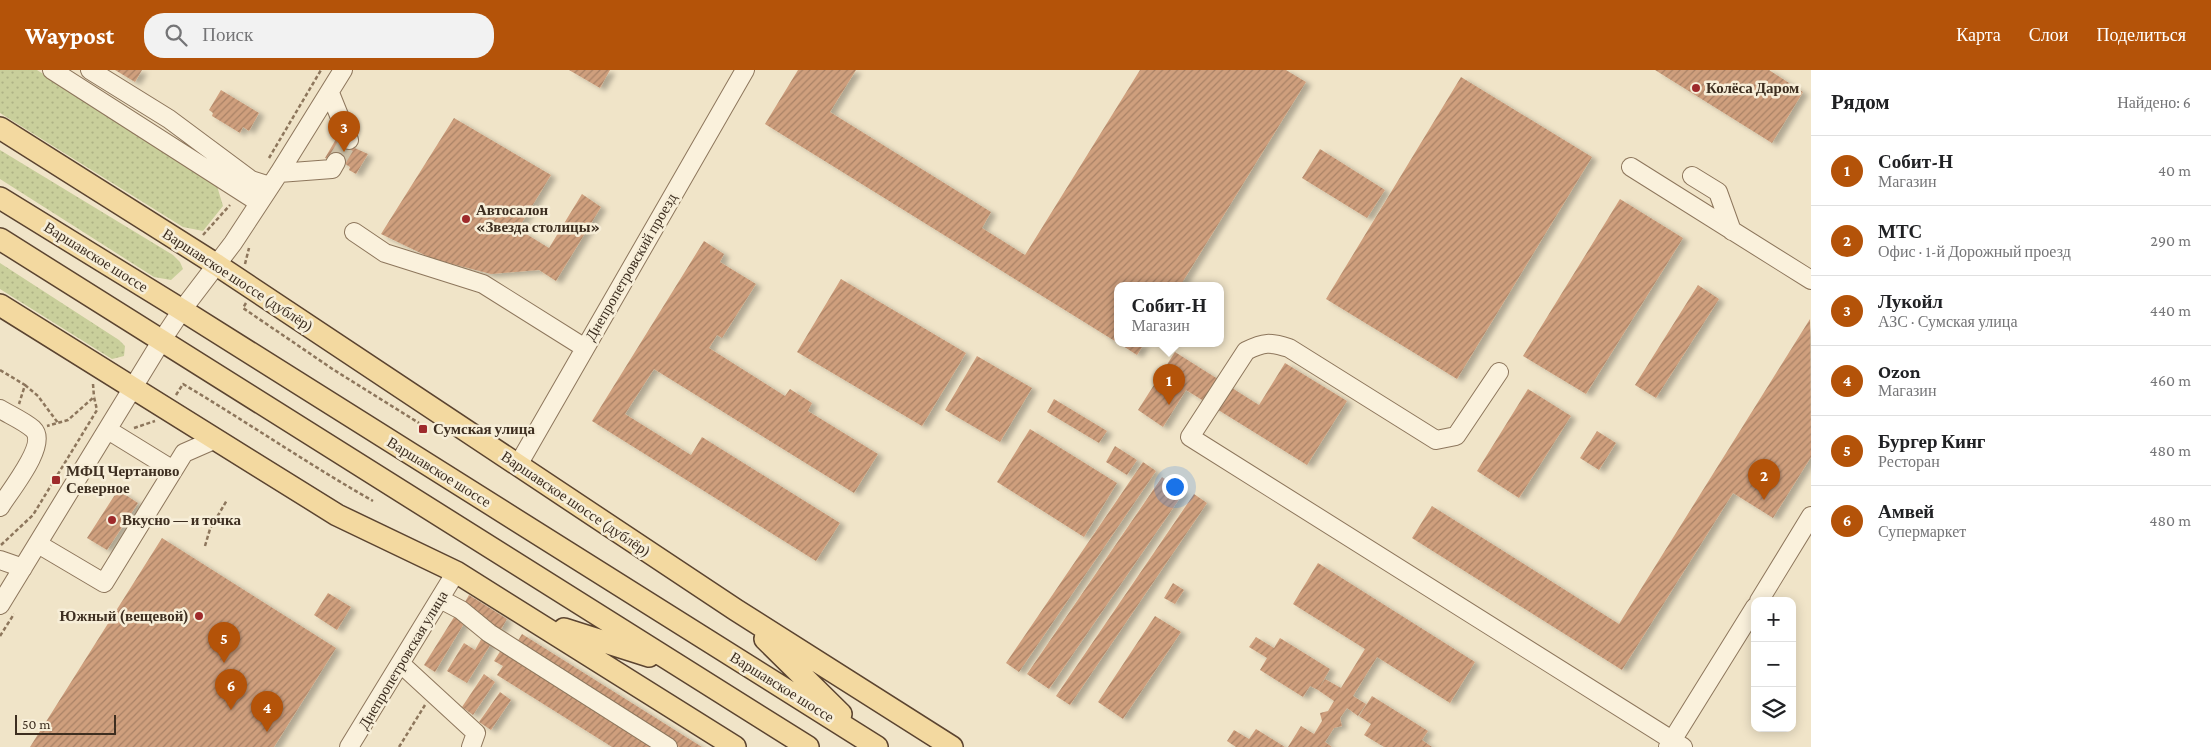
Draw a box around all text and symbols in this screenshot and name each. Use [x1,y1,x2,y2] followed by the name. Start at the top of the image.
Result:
[144,13,494,58] search box
[162,21,190,49] icon: search
[25,22,114,49] text: Waypost
[202,24,253,45] text: Поиск
[1956,25,2001,45] text: Карта
[2029,25,2068,45] text: Слои
[2096,25,2186,45] text: Поделиться
[1706,80,1799,96] place label: Колёса Даром
[1690,82,1702,94] marker: Колёса Даром
[1831,90,1890,114] text: Рядом
[2117,94,2191,111] text: Найдено: 6
[328,111,360,152] pin: 3
[1878,151,1953,172] text: Собит-Н
[1844,162,1850,179] text: 1
[2158,162,2191,179] text: 40 m
[1878,173,1936,190] text: Магазин
[582,190,680,344] street label: Днепропетровский проезд
[476,202,600,235] place label: Автосалон «Звезда столицы»
[460,213,472,225] marker: Автосалон «Звезда столицы»
[41,219,151,296] street label: Варшавское шоссе
[1878,221,1922,242] text: МТС
[159,225,316,336] street label: Варшавское шоссе (дублёр)
[1843,232,1851,249] text: 2
[2150,232,2191,249] text: 290 m
[1878,243,2071,260] text: Офис · 1-й Дорожный проезд
[1114,282,1224,347] popup
[1878,291,1943,312] text: Лукойл
[1131,295,1207,316] text: Собит-Н
[1843,302,1851,319] text: 3
[2150,302,2191,319] text: 440 m
[1878,313,2017,330] text: АЗС · Сумская улица
[1131,317,1190,334] text: Магазин
[1878,361,1921,382] text: Ozon
[1153,364,1185,405] pin: 1
[1843,372,1851,389] text: 4
[2150,372,2191,389] text: 460 m
[1878,382,1936,399] text: Магазин
[433,421,535,437] place label: Сумская улица
[417,423,429,435] marker: Сумская улица
[1878,431,1986,452] text: Бургер Кинг
[384,434,494,511] street label: Варшавское шоссе
[1843,442,1851,459] text: 5
[2149,442,2191,459] text: 480 m
[498,448,654,561] street label: Варшавское шоссе (дублёр)
[1878,453,1940,470] text: Ресторан
[1748,459,1780,500] pin: 2
[66,463,180,496] place label: МФЦ Чертаново Северное
[50,474,62,486] marker: МФЦ Чертаново Северное
[1162,474,1188,500] your location
[1878,501,1934,522] text: Амвей
[122,512,241,528] place label: Вкусно — и точка
[1843,512,1851,529] text: 6
[2149,512,2191,529] text: 480 m
[106,514,118,526] marker: Вкусно — и точка
[1878,523,1966,540] text: Супермаркет
[355,588,451,732] street label: Днепропетровская улица
[1751,597,1796,732] map controls
[1751,597,1796,642] button: +
[60,608,189,625] place label: Южный (вещевой)
[193,610,205,622] marker: Южный (вещевой)
[208,622,240,663] pin: 5
[1751,642,1796,687] button: −
[727,649,837,726] street label: Варшавское шоссе
[215,669,247,710] pin: 6
[1751,687,1796,732] button: layers
[251,691,283,732] pin: 4
[15,712,116,735] scale bar
[22,716,50,732] text: 50 m

